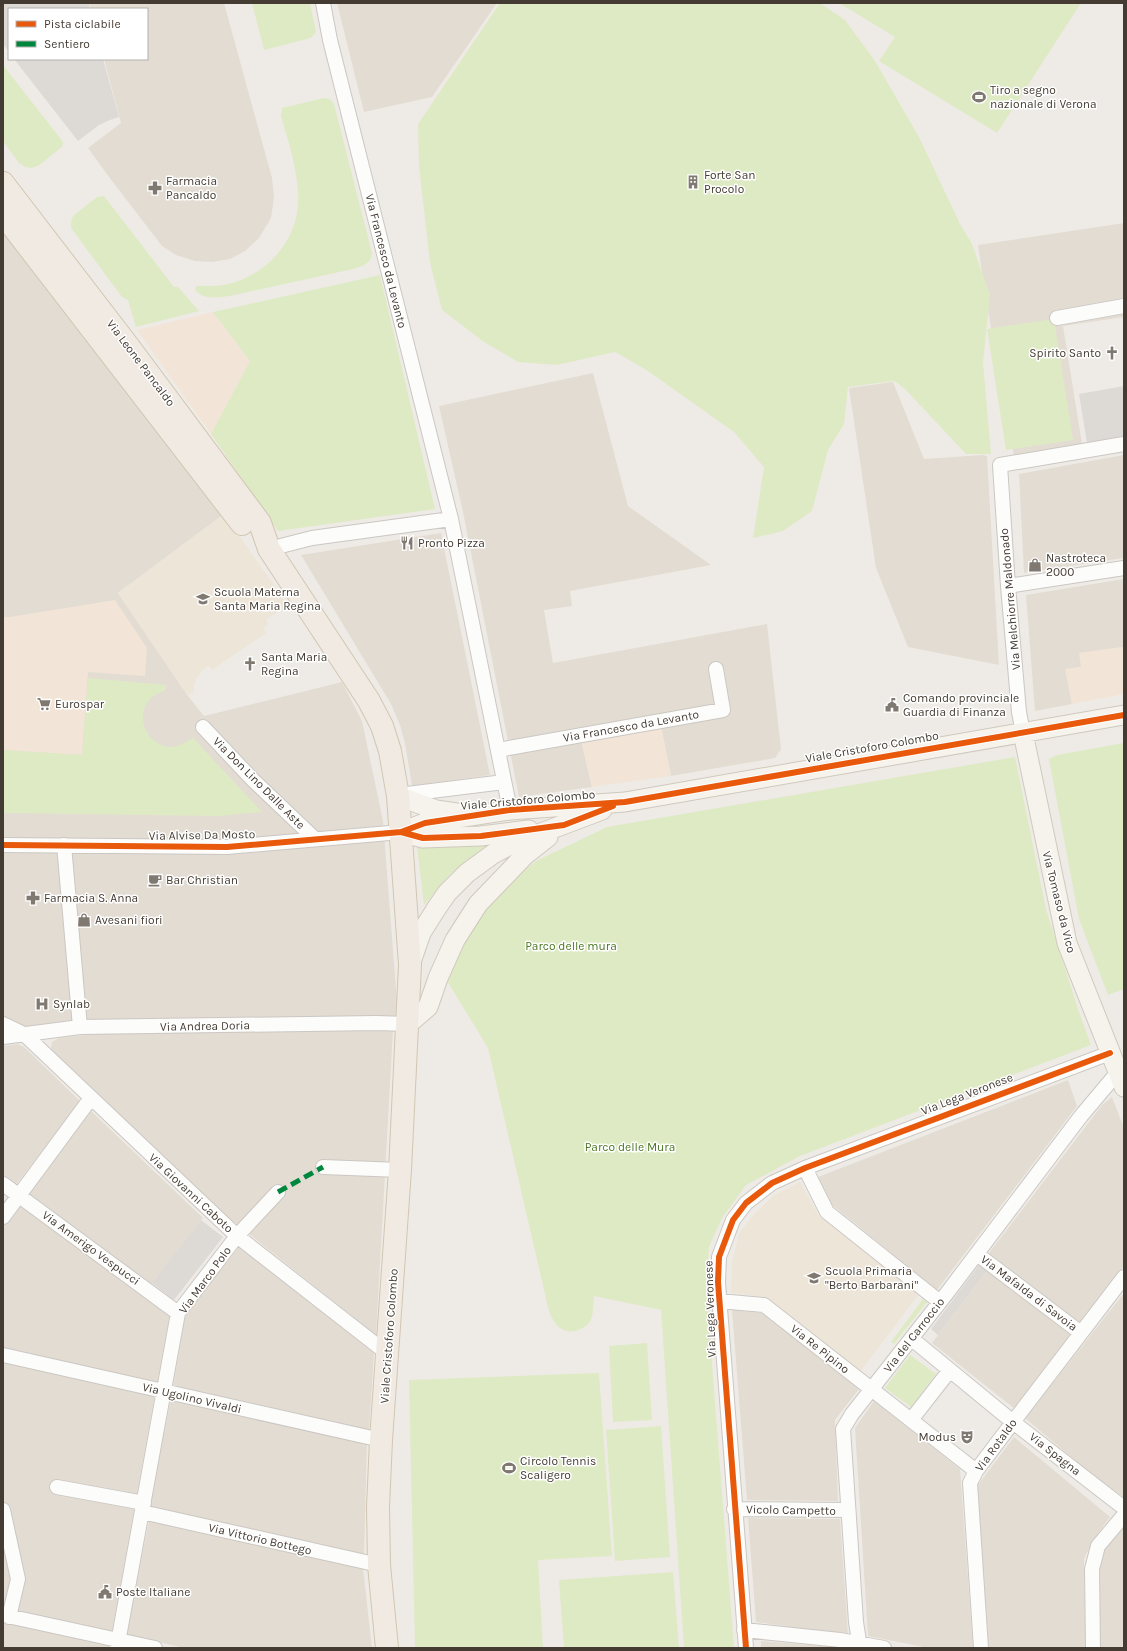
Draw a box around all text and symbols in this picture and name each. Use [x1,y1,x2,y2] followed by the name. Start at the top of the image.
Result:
[8,8,148,60] legend
[44,17,121,31] text: Pista ciclabile
[44,37,90,51] text: Sentiero
[990,83,1097,111] place label: Tiro a segno nazionale di Verona
[971,89,987,105] sports icon: Tiro a segno nazionale di Verona
[704,168,755,196] place label: Forte San Procolo
[166,174,217,202] place label: Farmacia Pancaldo
[685,174,701,190] building icon: Forte San Procolo
[147,180,163,196] pharmacy icon: Farmacia Pancaldo
[363,192,409,330] street label: Via Francesco da Levanto
[104,317,178,409] street label: Via Leone Pancaldo
[1104,345,1120,361] church icon: Spirito Santo
[1029,346,1101,360] place label: Spirito Santo
[997,528,1023,670] street label: Via Melchiorre Maldonado
[399,535,415,551] restaurant icon: Pronto Pizza
[418,536,485,550] place label: Pronto Pizza
[1046,551,1106,579] place label: Nastroteca 2000
[1027,557,1043,573] shop icon: Nastroteca 2000
[214,585,321,613] place label: Scuola Materna Santa Maria Regina
[195,591,211,607] school or university icon: Scuola Materna Santa Maria Regina
[261,650,327,678] place label: Santa Maria Regina
[242,656,258,672] church icon: Santa Maria Regina
[903,691,1019,719] place label: Comando provinciale Guardia di Finanza
[36,696,52,712] supermarket icon: Eurospar
[55,697,105,711] place label: Eurospar
[884,697,900,713] public building icon: Comando provinciale Guardia di Finanza
[562,707,700,745] street label: Via Francesco da Levanto
[804,728,940,766] street label: Viale Cristoforo Colombo
[210,734,308,832] street label: Via Don Lino Dalle Aste
[460,787,596,813] street label: Viale Cristoforo Colombo
[149,827,255,843] street label: Via Alvise Da Mosto
[1040,850,1078,954] street label: Via Tomaso da Vico
[147,872,163,888] cafe icon: Bar Christian
[166,873,238,887] place label: Bar Christian
[25,890,41,906] pharmacy icon: Farmacia S. Anna
[44,891,138,905] place label: Farmacia S. Anna
[76,912,92,928] shop icon: Avesani fiori
[95,913,163,927] place label: Avesani fiori
[525,939,617,953] park label: Parco delle mura
[34,996,50,1012] hospital icon: Synlab
[53,997,90,1011] place label: Synlab
[160,1018,250,1034] street label: Via Andrea Doria
[919,1070,1015,1118] street label: Via Lega Veronese
[585,1140,675,1154] park label: Parco delle Mura
[146,1150,236,1236] street label: Via Giovanni Caboto
[39,1208,143,1288] street label: Via Amerigo Vespucci
[176,1244,234,1316] street label: Via Marco Polo
[978,1252,1080,1334] street label: Via Mafalda di Savoia
[701,1260,719,1358] street label: Via Lega Veronese
[825,1264,918,1292] place label: Scuola Primaria "Berto Barbarani"
[377,1268,401,1404] street label: Viale Cristoforo Colombo
[806,1270,822,1286] school or university icon: Scuola Primaria "Berto Barbarani"
[880,1295,948,1375] street label: Via del Carroccio
[788,1322,852,1376] street label: Via Re Pipino
[141,1380,243,1416] street label: Via Ugolino Vivaldi
[972,1416,1020,1474] street label: Via Rotaldo
[959,1429,975,1445] theatre icon: Modus
[919,1430,956,1444] place label: Modus
[1027,1430,1083,1478] street label: Via Spagna
[520,1454,596,1482] place label: Circolo Tennis Scaligero
[501,1460,517,1476] sports icon: Circolo Tennis Scaligero
[746,1502,836,1518] street label: Vicolo Campetto
[207,1520,313,1558] street label: Via Vittorio Bottego
[97,1584,113,1600] public building icon: Poste Italiane
[116,1585,190,1599] place label: Poste Italiane

